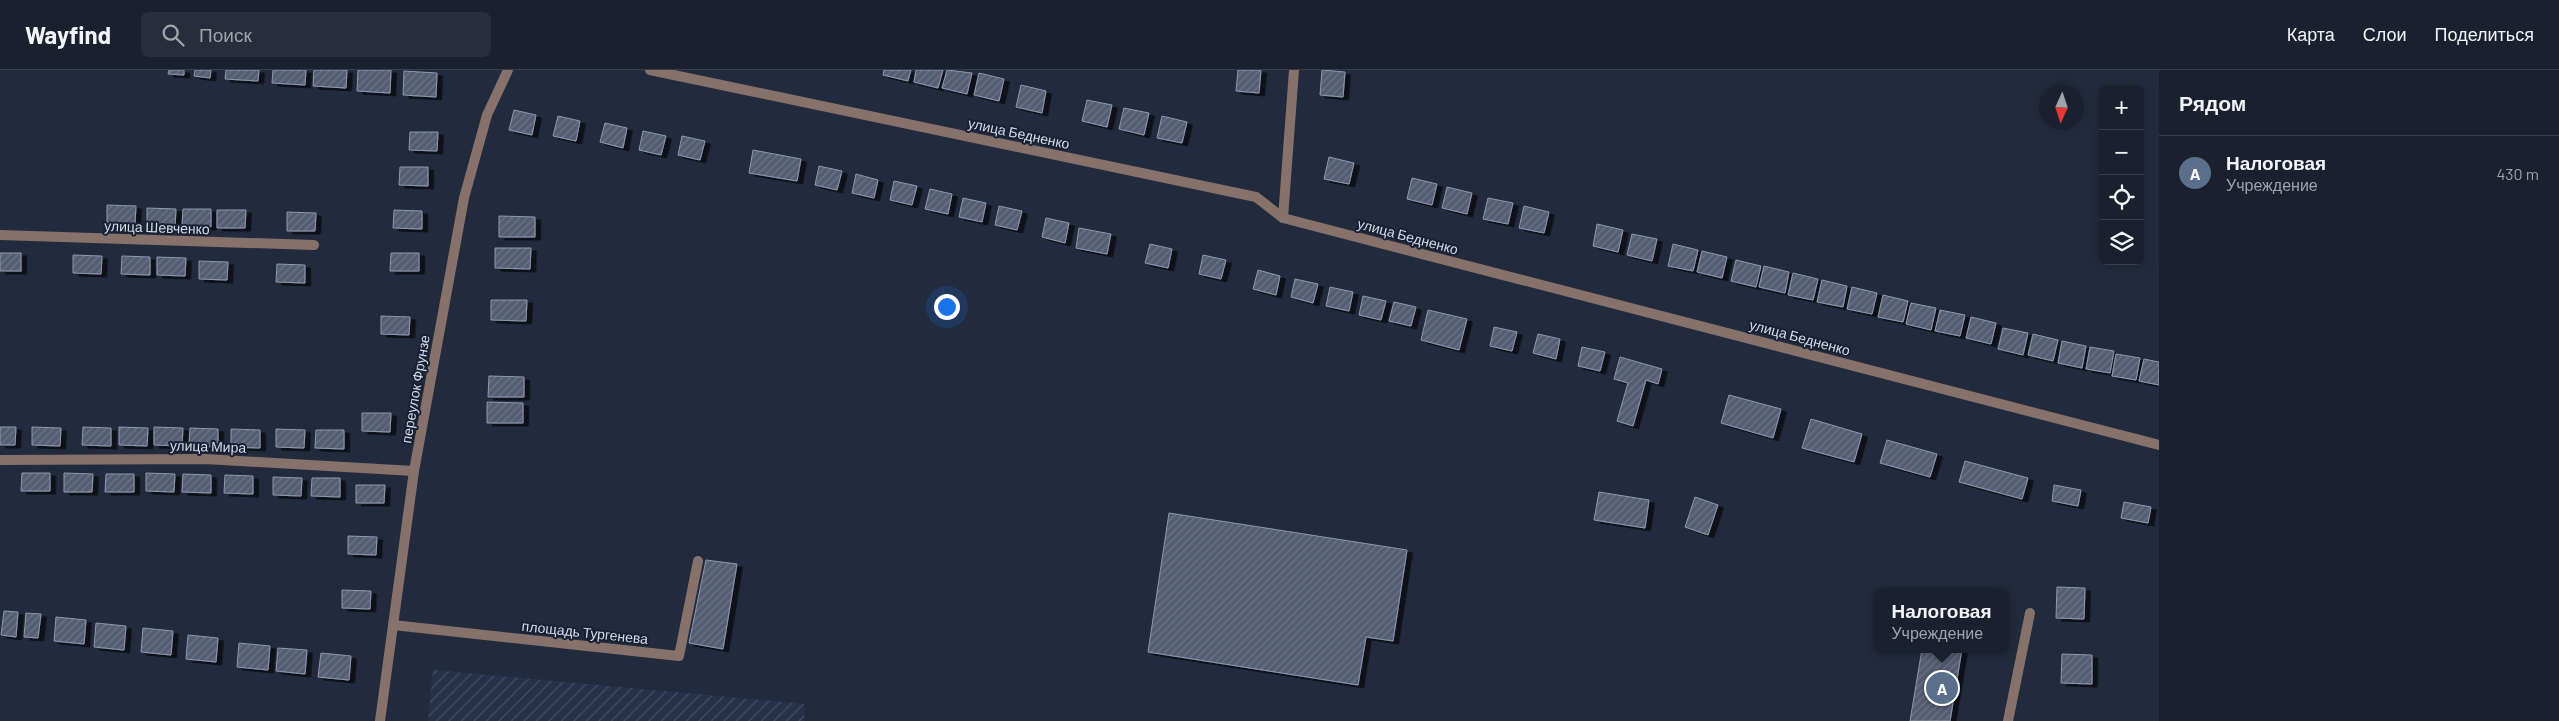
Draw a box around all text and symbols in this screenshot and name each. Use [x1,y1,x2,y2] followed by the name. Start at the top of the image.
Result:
[141,12,491,57] search box
[25,20,111,49] text: Wayfind
[159,21,187,49] icon: search
[199,23,252,46] text: Поиск
[2287,23,2335,45] text: Карта
[2363,23,2407,45] text: Слои
[2435,23,2534,45] text: Поделиться
[2039,85,2084,130] north arrow
[2099,85,2144,265] map controls
[2099,85,2144,130] button: +
[2179,90,2246,115] text: Рядом
[967,114,1072,152] street label: улица Бедненко
[2099,130,2144,175] button: −
[2226,151,2326,174] text: Налоговая
[2190,164,2200,183] text: A
[2496,164,2539,183] text: 430 m
[2099,175,2144,220] button: locate
[2226,175,2318,194] text: Учреждение
[1356,214,1460,258] street label: улица Бедненко
[104,217,210,237] street label: улица Шевченко
[2099,220,2144,265] button: layers
[934,294,960,320] your location
[1748,315,1852,359] street label: улица Бедненко
[397,333,433,444] street label: переулок Фрунзе
[170,436,247,456] street label: улица Мира
[1874,588,2009,653] popup
[1891,599,1992,622] text: Налоговая
[521,617,649,647] street label: площадь Тургенева
[1891,623,1983,642] text: Учреждение
[1926,669,1958,707] pin: A

